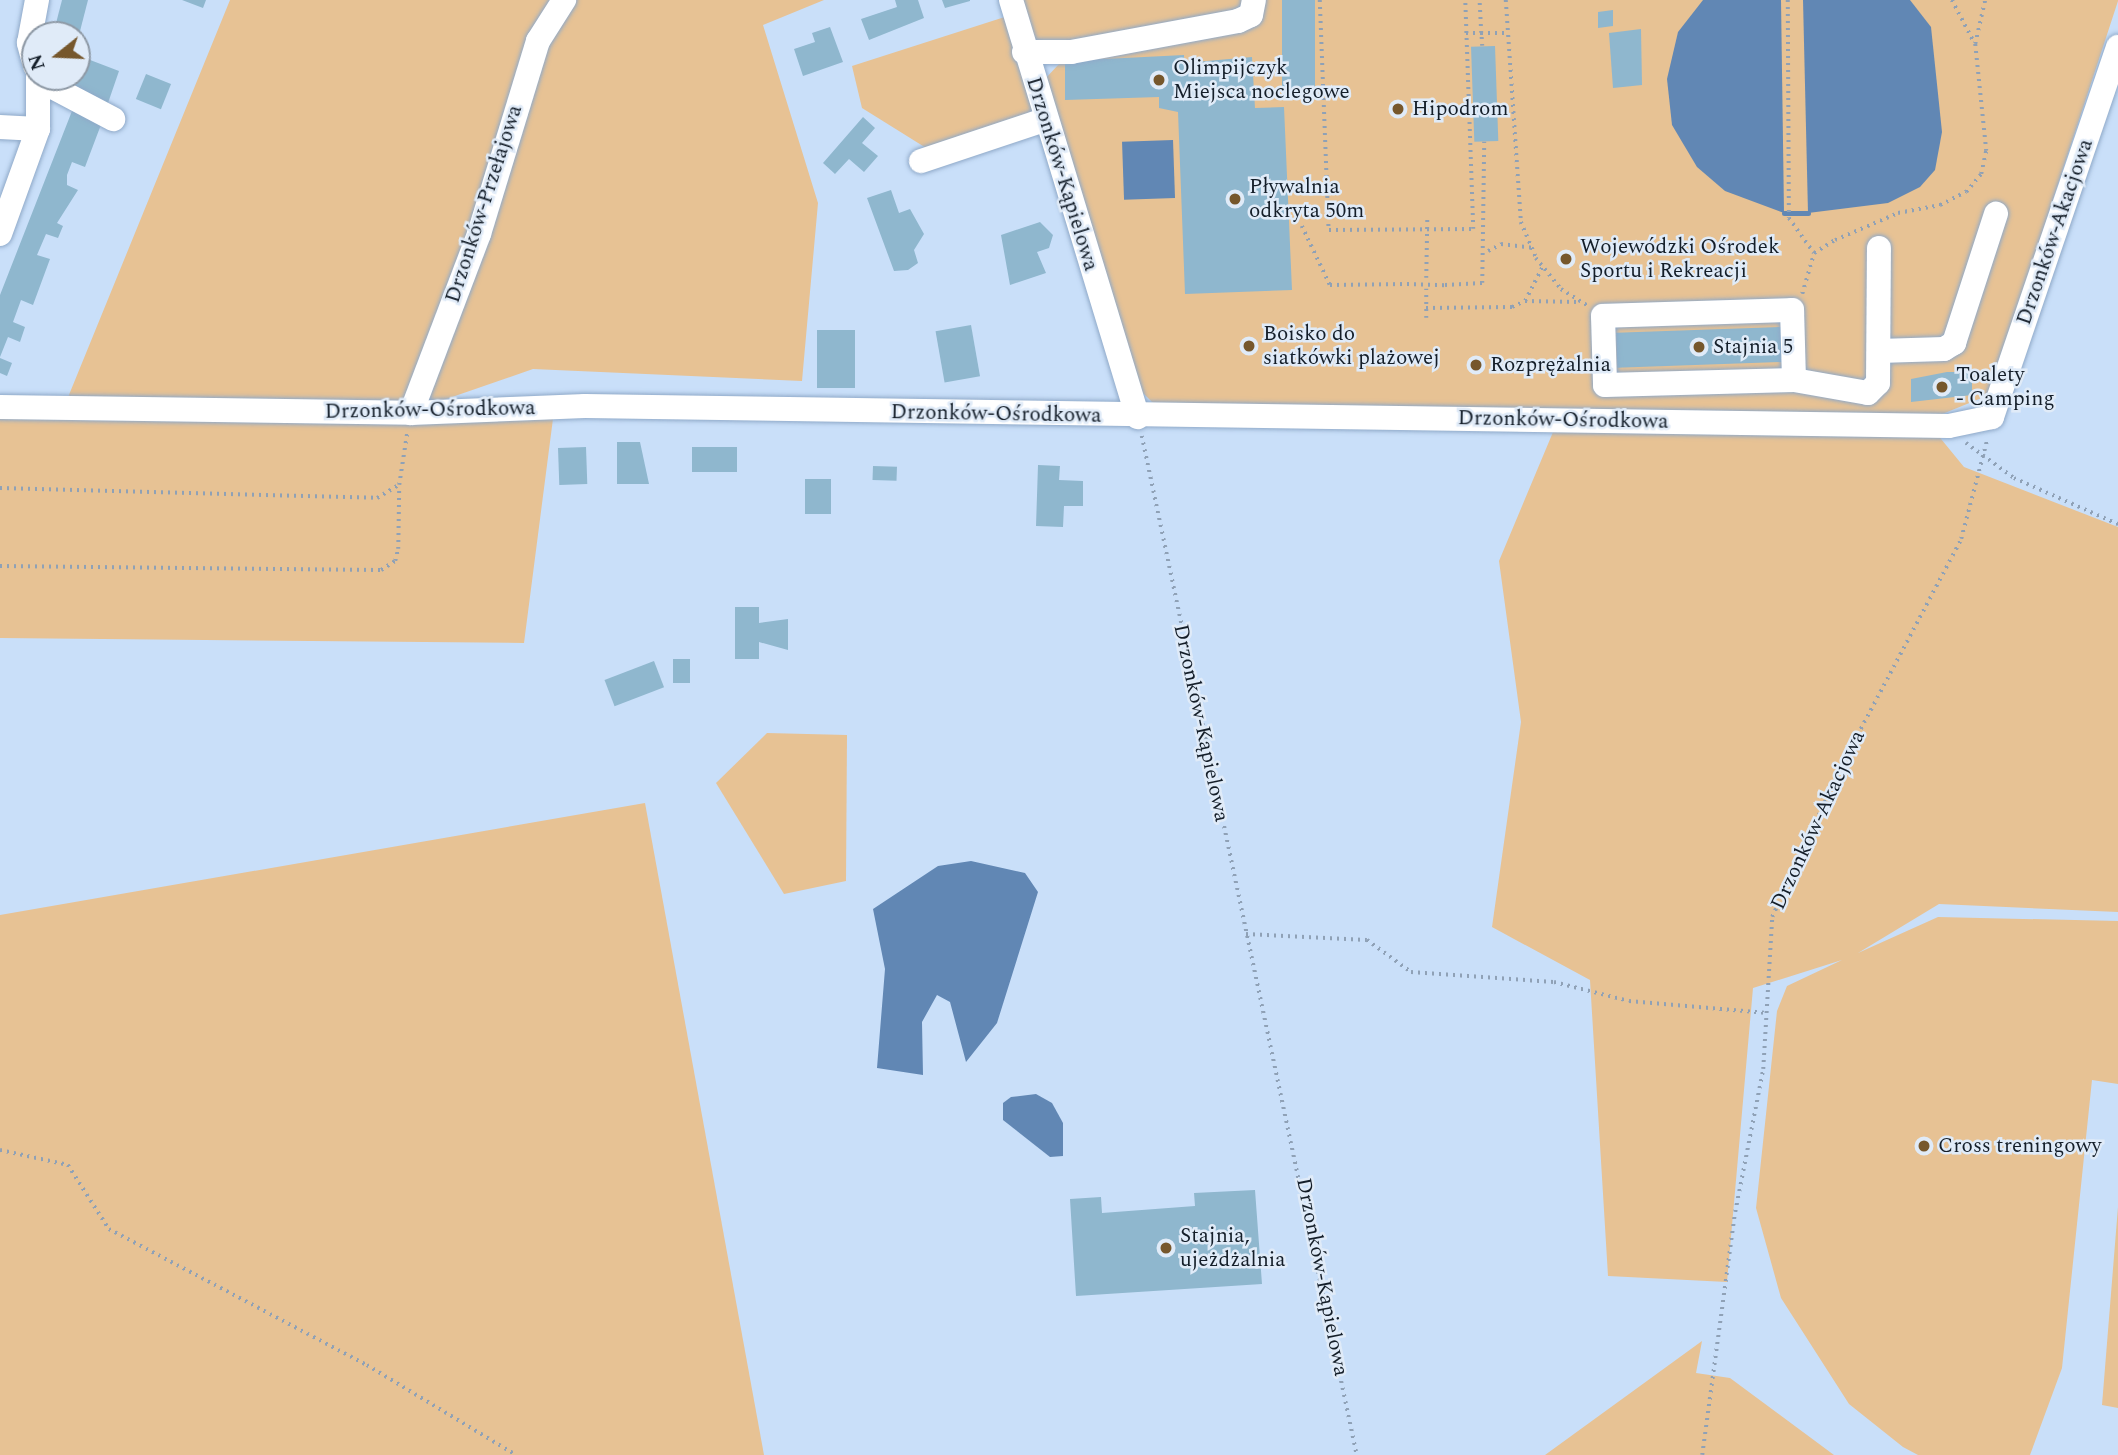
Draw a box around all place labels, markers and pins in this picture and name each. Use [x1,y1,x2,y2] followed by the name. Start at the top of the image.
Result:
[1173,55,1350,105] place label: Olimpijczyk Miejsca noclegowe
[1151,72,1167,88] marker: Olimpijczyk Miejsca noclegowe
[1412,96,1509,122] place label: Hipodrom
[1390,101,1406,117] marker: Hipodrom
[1249,174,1364,224] place label: Pływalnia odkryta 50m
[1227,191,1243,207] marker: Pływalnia odkryta 50m
[1580,234,1780,284] place label: Wojewódzki Ośrodek Sportu i Rekreacji
[1558,251,1574,267] marker: Wojewódzki Ośrodek Sportu i Rekreacji
[1263,321,1440,371] place label: Boisko do siatkówki plażowej
[1713,334,1793,360] place label: Stajnia 5
[1241,338,1257,354] marker: Boisko do siatkówki plażowej
[1691,339,1707,355] marker: Stajnia 5
[1490,352,1611,378] place label: Rozprężalnia
[1468,357,1484,373] marker: Rozprężalnia
[1956,362,2055,412] place label: Toalety - Camping
[1934,379,1950,395] marker: Toalety - Camping
[1938,1133,2102,1159] place label: Cross treningowy
[1916,1138,1932,1154] marker: Cross treningowy
[1180,1223,1286,1273] place label: Stajnia, ujeżdżalnia
[1158,1240,1174,1256] marker: Stajnia, ujeżdżalnia

